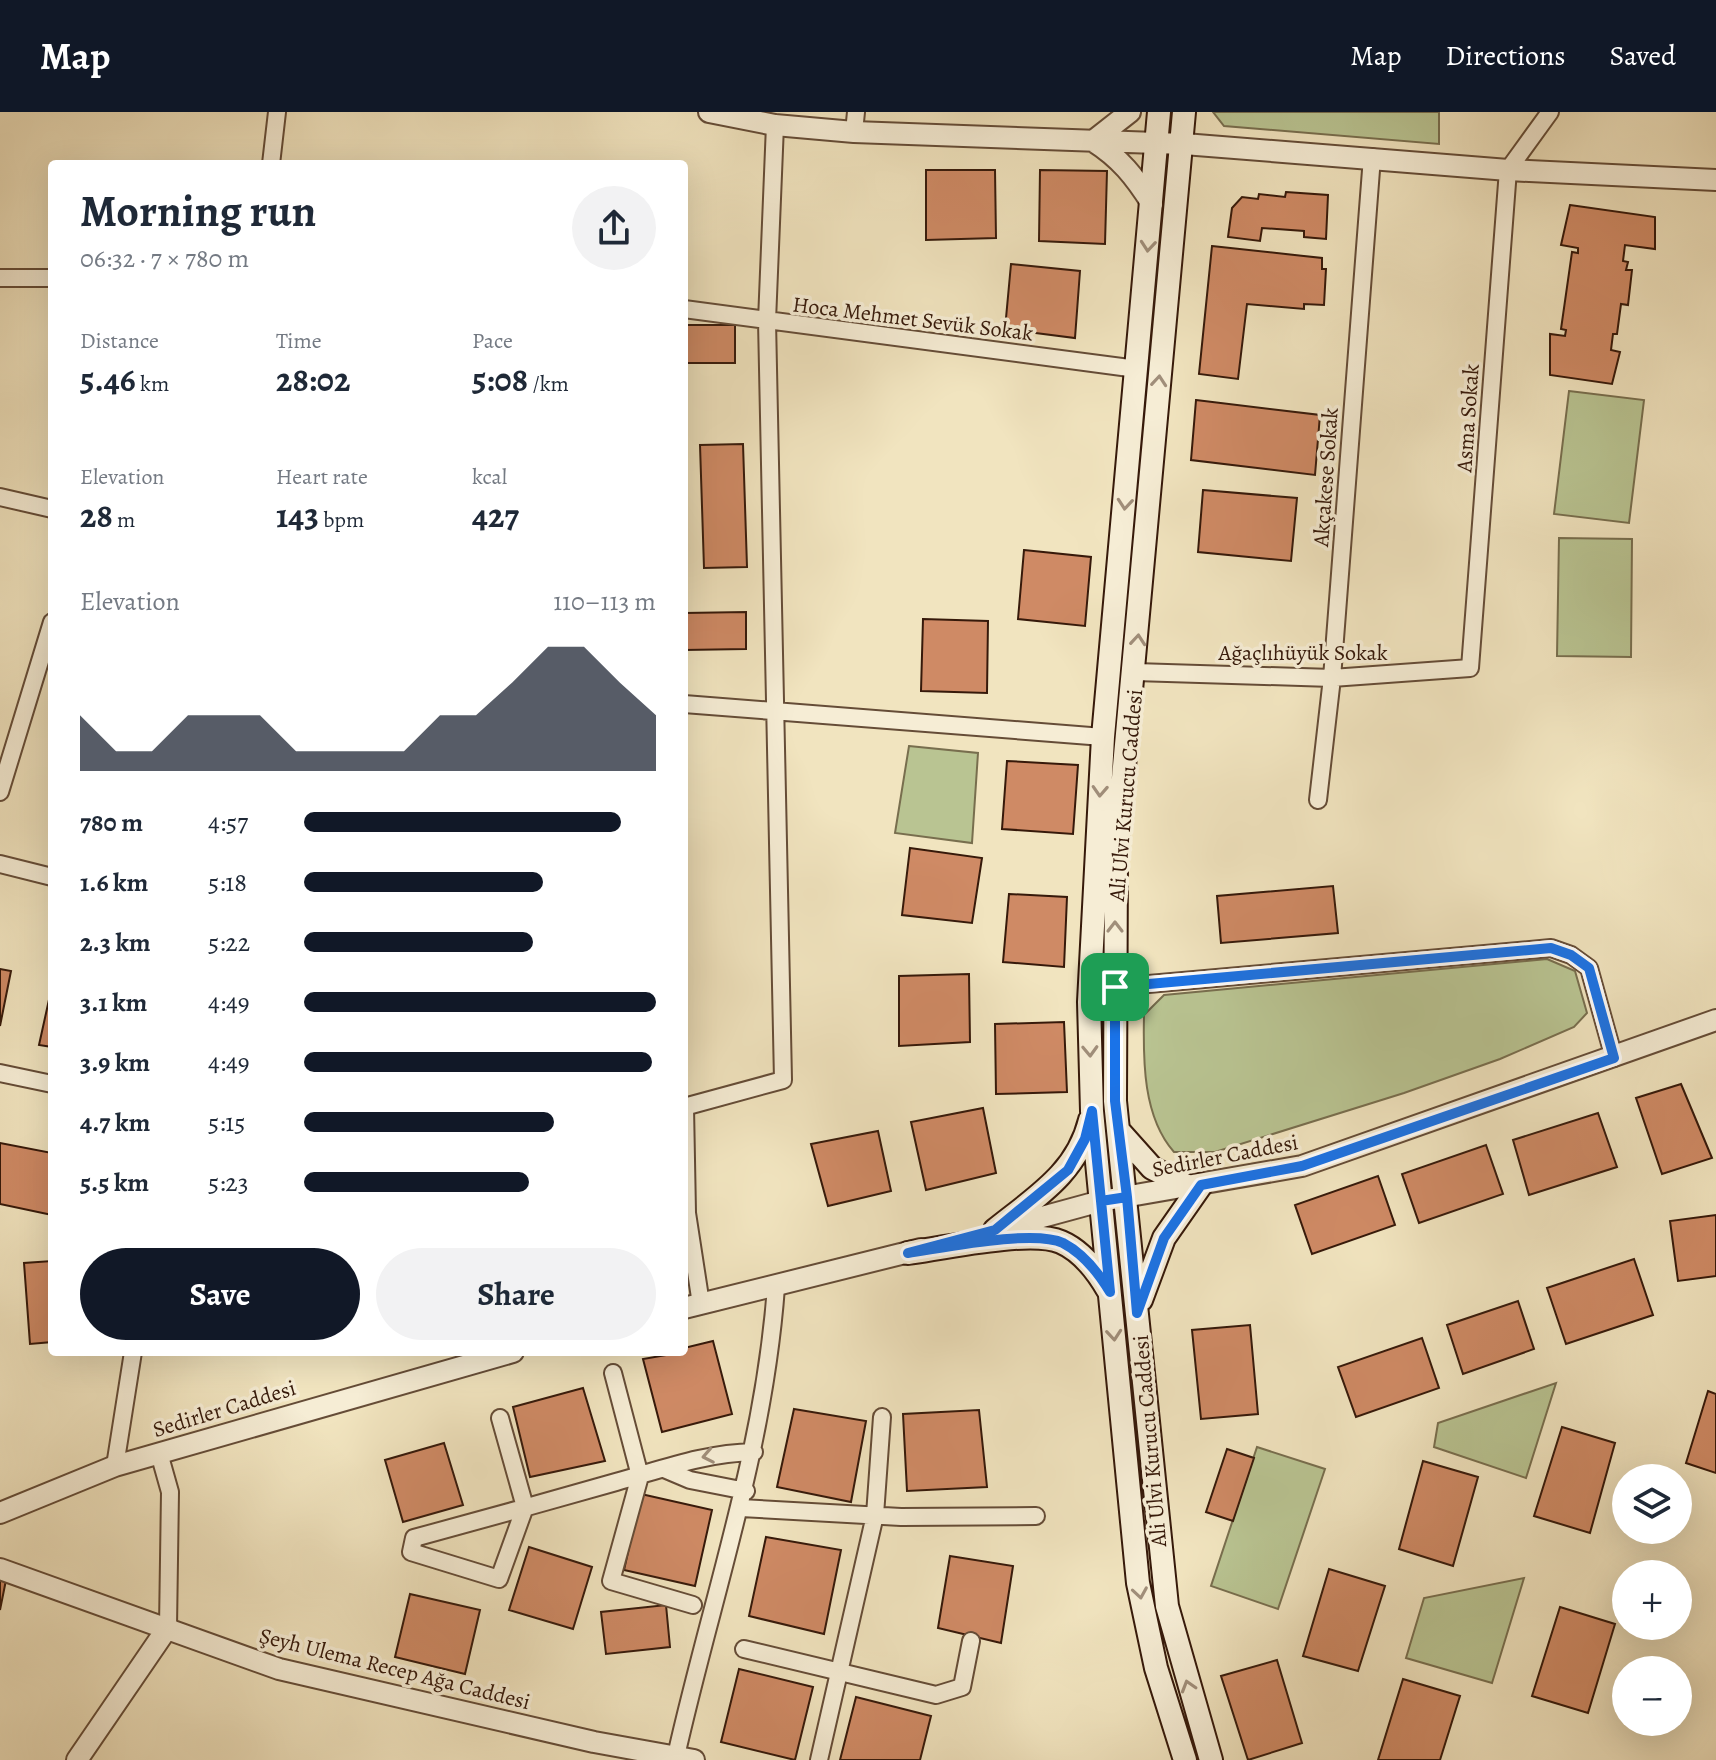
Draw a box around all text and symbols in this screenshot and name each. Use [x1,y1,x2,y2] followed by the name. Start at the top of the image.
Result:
[40,30,110,82] text: Map
[1350,37,1401,75] text: Map
[1445,37,1566,75] text: Directions
[1610,37,1676,75] text: Saved
[80,181,316,241] text: Morning run
[572,186,656,270] button: share
[1140,240,1157,253] one-way arrow
[80,241,249,276] text: 06:32 · 7 × 780 m
[791,289,1035,349] street label: Hoca Mehmet Sevük Sokak
[80,326,159,356] text: Distance
[276,326,322,356] text: Time
[472,326,513,356] text: Pace
[80,356,136,403] text: 5.46
[276,356,350,403] text: 28:02
[472,356,528,403] text: 5:08
[1449,363,1487,474] street label: Asma Sokak
[136,369,169,399] text: km
[528,369,569,399] text: /km
[1151,374,1168,387] one-way arrow
[1306,406,1346,549] street label: Akçakese Sokak
[80,462,164,492] text: Elevation
[276,462,368,492] text: Heart rate
[472,462,507,492] text: kcal
[80,492,113,539] text: 28
[276,492,319,539] text: 143
[472,492,519,539] text: 427
[1116,498,1133,511] one-way arrow
[113,505,135,535] text: m
[319,505,364,535] text: bpm
[80,584,180,619] text: Elevation
[553,584,656,619] text: 110–113 m
[1129,633,1146,646] one-way arrow
[1217,638,1388,668] street label: Ağaçlıhüyük Sokak
[1102,688,1150,903] street label: Ali Ulvi Kurucu Caddesi
[1092,785,1109,798] one-way arrow
[80,805,143,840] text: 780 m
[208,805,248,840] text: 4:57
[80,865,148,900] text: 1.6 km
[208,865,247,900] text: 5:18
[1106,920,1124,933] one-way arrow
[80,925,151,960] text: 2.3 km
[208,925,250,960] text: 5:22
[1081,953,1149,1021] pin
[1093,965,1137,1009] icon: arrive
[80,985,147,1020] text: 3.1 km
[208,985,250,1020] text: 4:49
[80,1045,150,1080] text: 3.9 km
[208,1045,250,1080] text: 4:49
[1082,1045,1099,1058] one-way arrow
[80,1105,150,1140] text: 4.7 km
[208,1105,245,1140] text: 5:15
[1150,1127,1301,1185] street label: Sedirler Caddesi
[80,1165,149,1200] text: 5.5 km
[208,1165,249,1200] text: 5:23
[80,1248,360,1340] button: Save
[376,1248,656,1340] button: Share
[1105,1328,1122,1341] one-way arrow
[1126,1334,1174,1549] street label: Ali Ulvi Kurucu Caddesi
[149,1373,299,1445] street label: Sedirler Caddesi
[701,1446,715,1463] one-way arrow
[1612,1464,1692,1736] map controls
[1612,1464,1692,1544] button: layers
[1612,1560,1692,1640] button: +
[1131,1586,1148,1600] one-way arrow
[256,1621,533,1717] street label: Şeyh Ulema Recep Ağa Caddesi
[1612,1656,1692,1736] button: −
[1181,1679,1197,1693] one-way arrow

